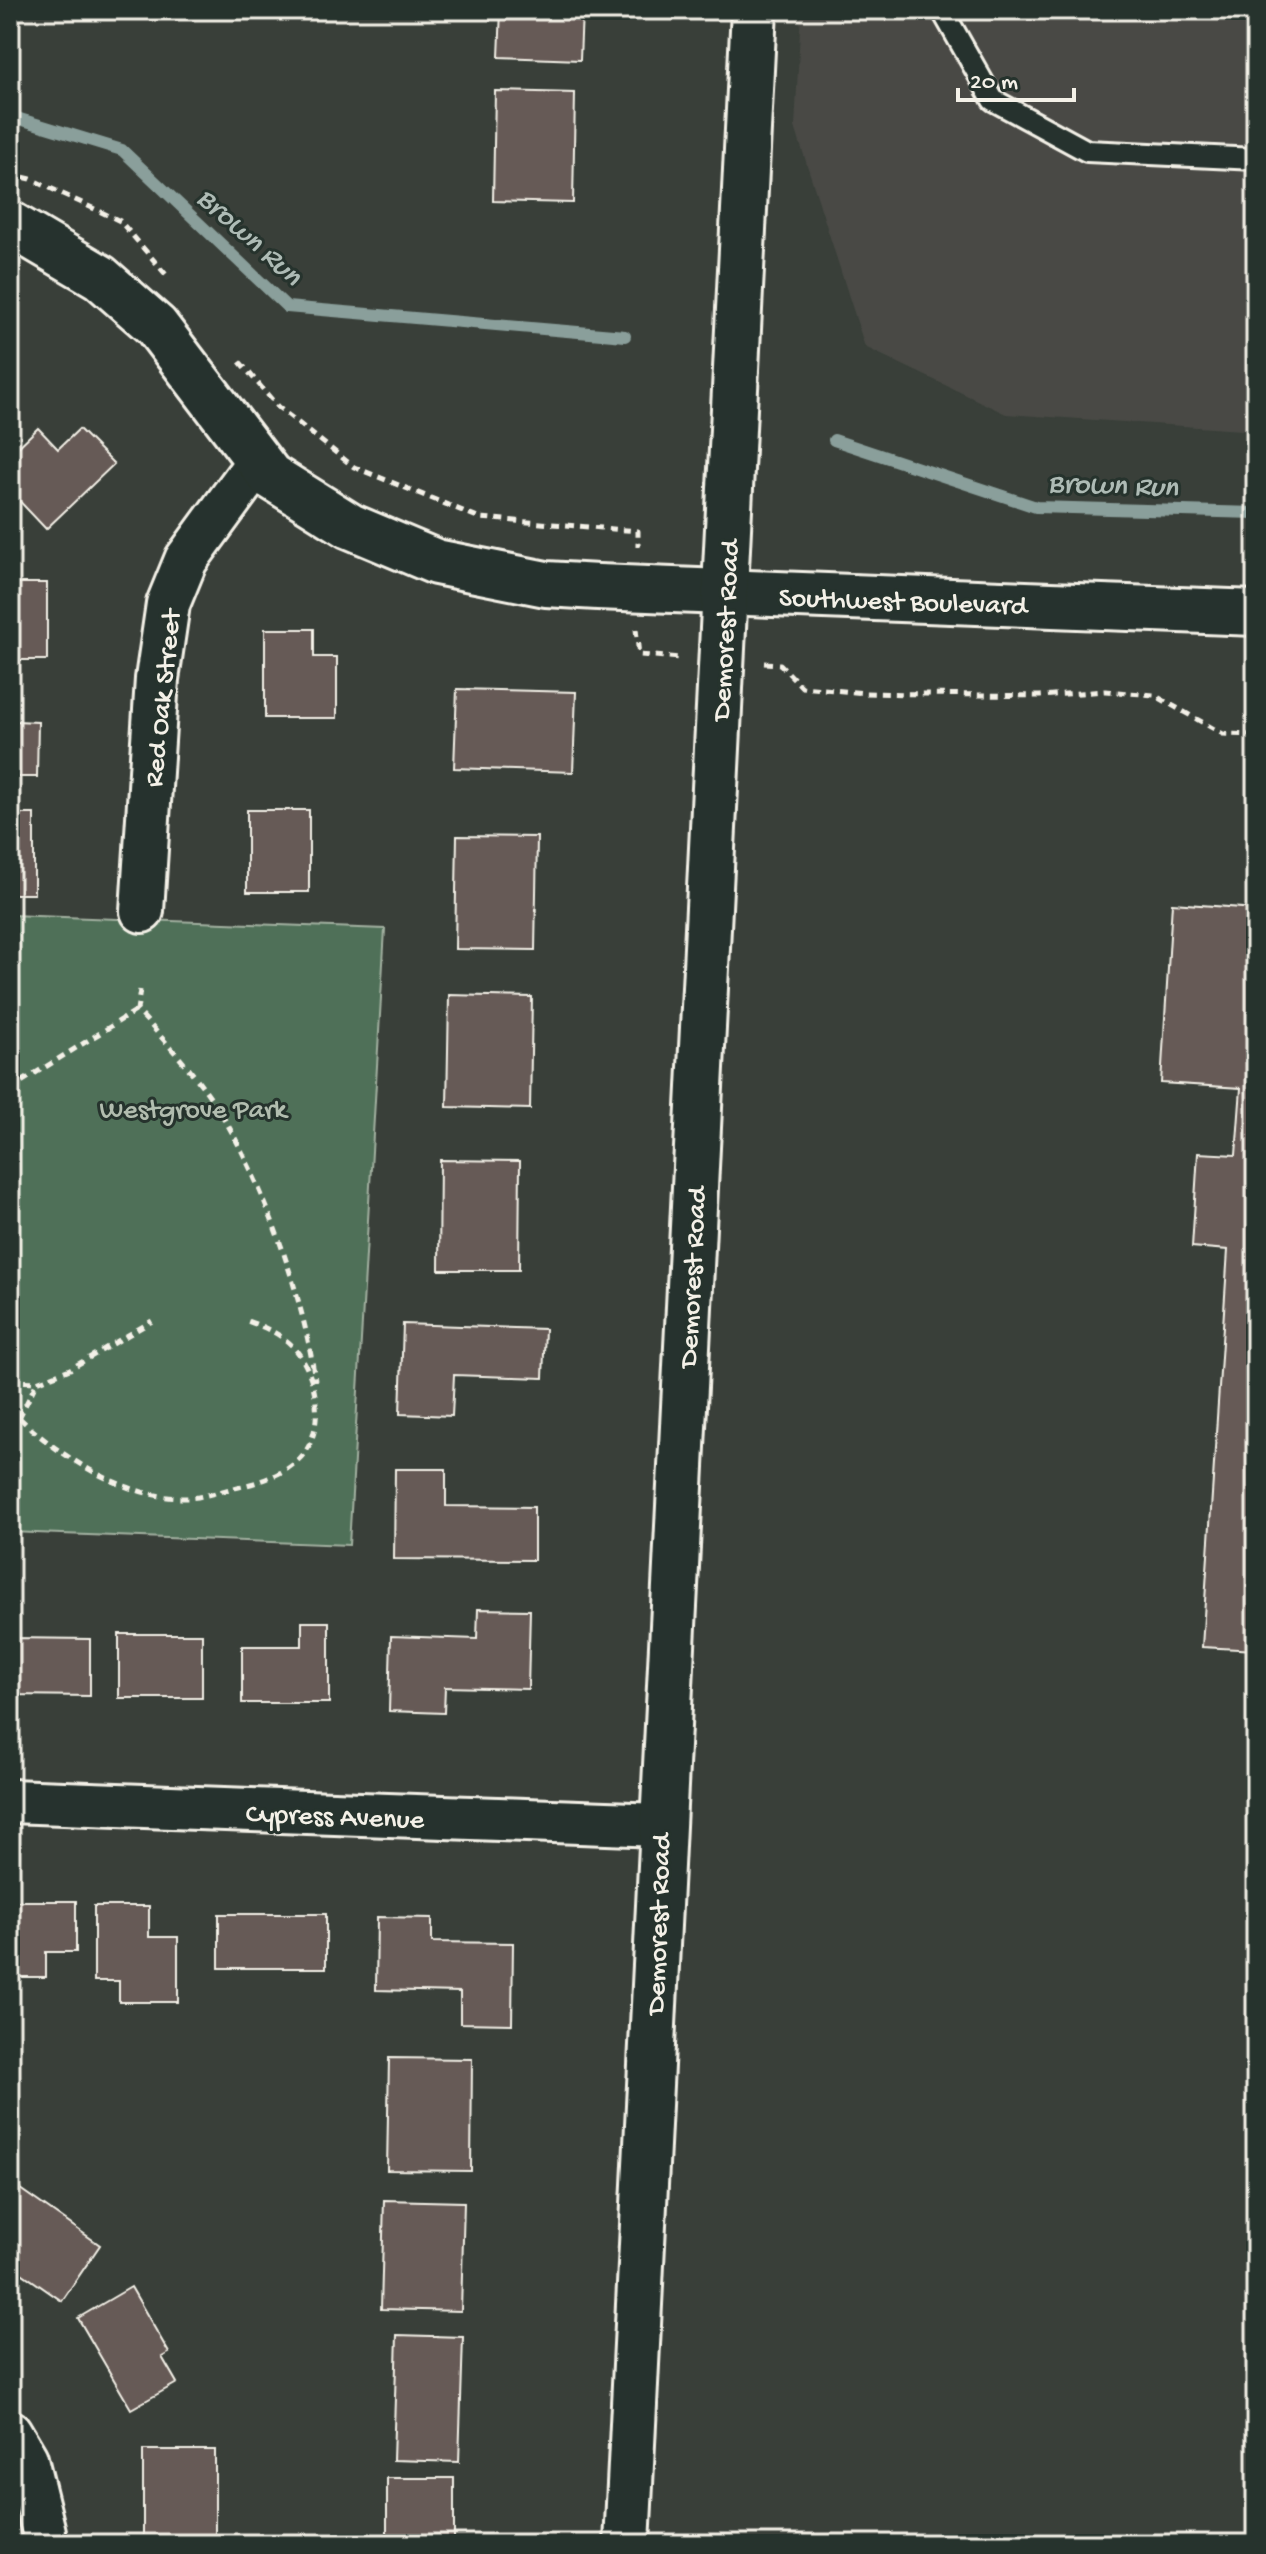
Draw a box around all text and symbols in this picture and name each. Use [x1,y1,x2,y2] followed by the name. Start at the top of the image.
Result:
[958,52,1074,102] scale bar
[970,69,1018,98] text: 20 m
[188,182,309,295] water label: Brown Run
[1047,468,1179,507] water label: Brown Run
[706,536,749,723] street label: Demorest Road
[778,583,1030,624] street label: Southwest Boulevard
[139,606,190,789] street label: Red Oak Street
[99,1095,289,1128] park label: Westgrove Park
[673,1183,716,1370] street label: Demorest Road
[245,1799,425,1838] street label: Cypress Avenue
[641,1831,680,2017] street label: Demorest Road

